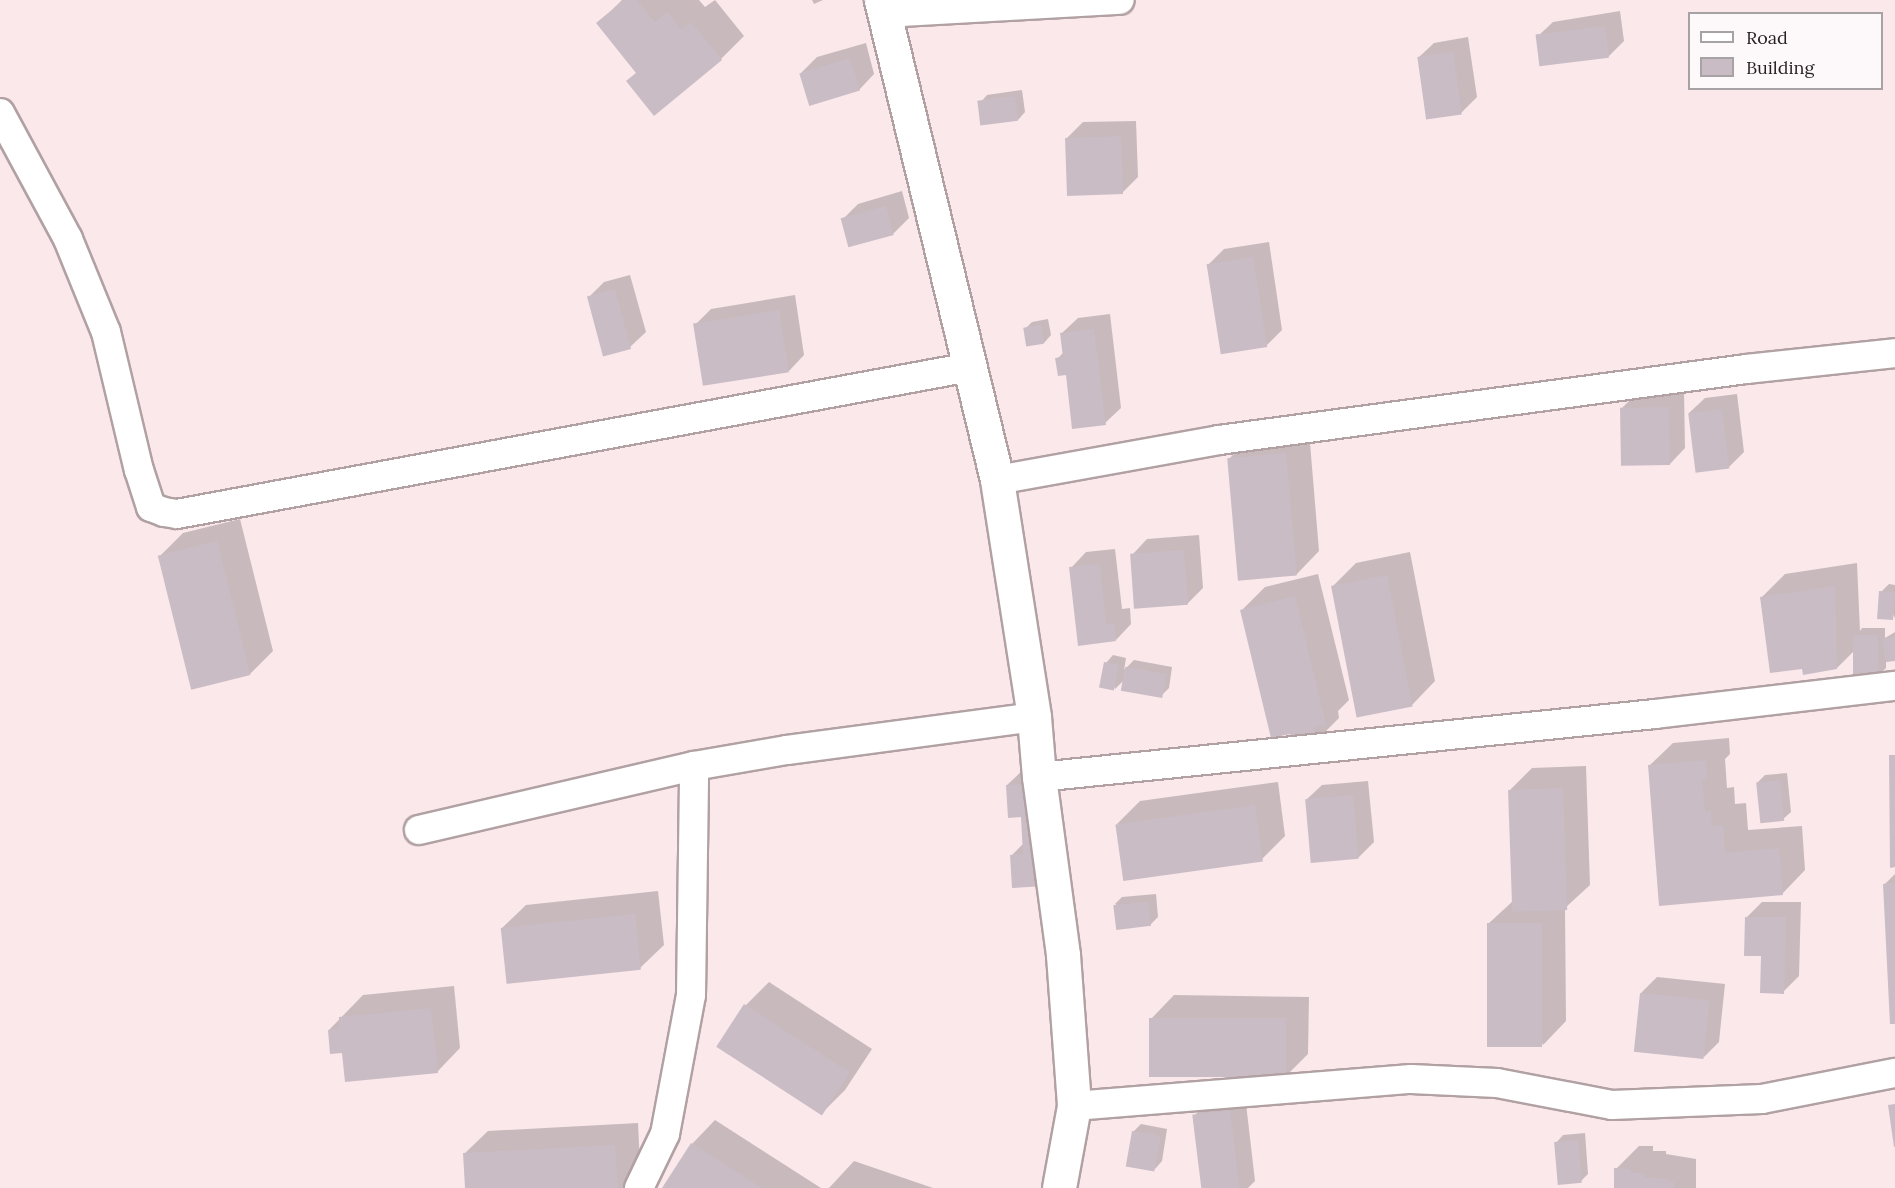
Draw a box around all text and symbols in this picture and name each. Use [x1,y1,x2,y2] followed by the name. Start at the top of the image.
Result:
[1688,12,1883,90] legend
[1746,26,1788,49] text: Road
[1746,56,1814,79] text: Building

